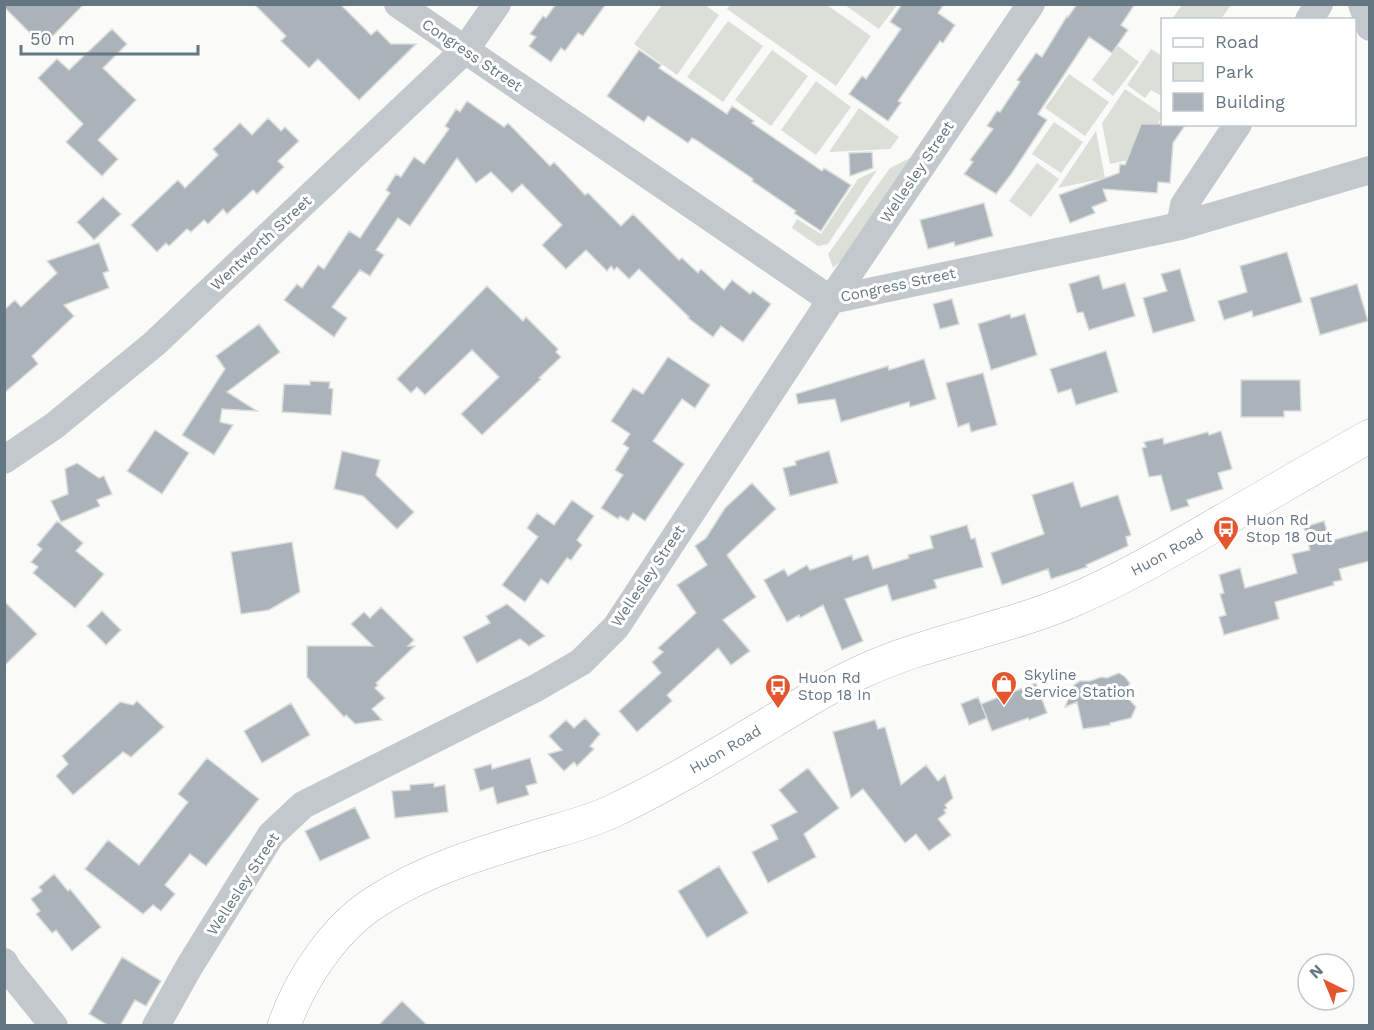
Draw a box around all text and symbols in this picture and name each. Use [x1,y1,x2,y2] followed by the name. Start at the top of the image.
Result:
[418,15,526,96] street label: Congress Street
[21,18,198,56] scale bar
[1161,18,1356,126] legend
[30,28,75,49] text: 50 m
[1215,31,1259,52] text: Road
[1215,61,1254,82] text: Park
[1215,91,1285,112] text: Building
[876,117,958,226] street label: Wellesley Street
[207,191,315,294] street label: Wentworth Street
[839,264,958,306] street label: Congress Street
[1246,511,1333,546] place label: Huon Rd Stop 18 Out
[1211,514,1241,552] bus stop icon: Huon Rd Stop 18 Out
[607,521,689,630] street label: Wellesley Street
[1128,525,1207,580] street label: Huon Road
[1024,666,1135,701] place label: Skyline Service Station
[798,669,871,704] place label: Huon Rd Stop 18 In
[989,669,1019,707] shop icon: Skyline Service Station
[763,672,793,710] bus stop icon: Huon Rd Stop 18 In
[686,721,764,778] street label: Huon Road
[203,829,283,939] street label: Wellesley Street
[1296,952,1356,1012] north arrow
[1305,960,1327,982] text: N

